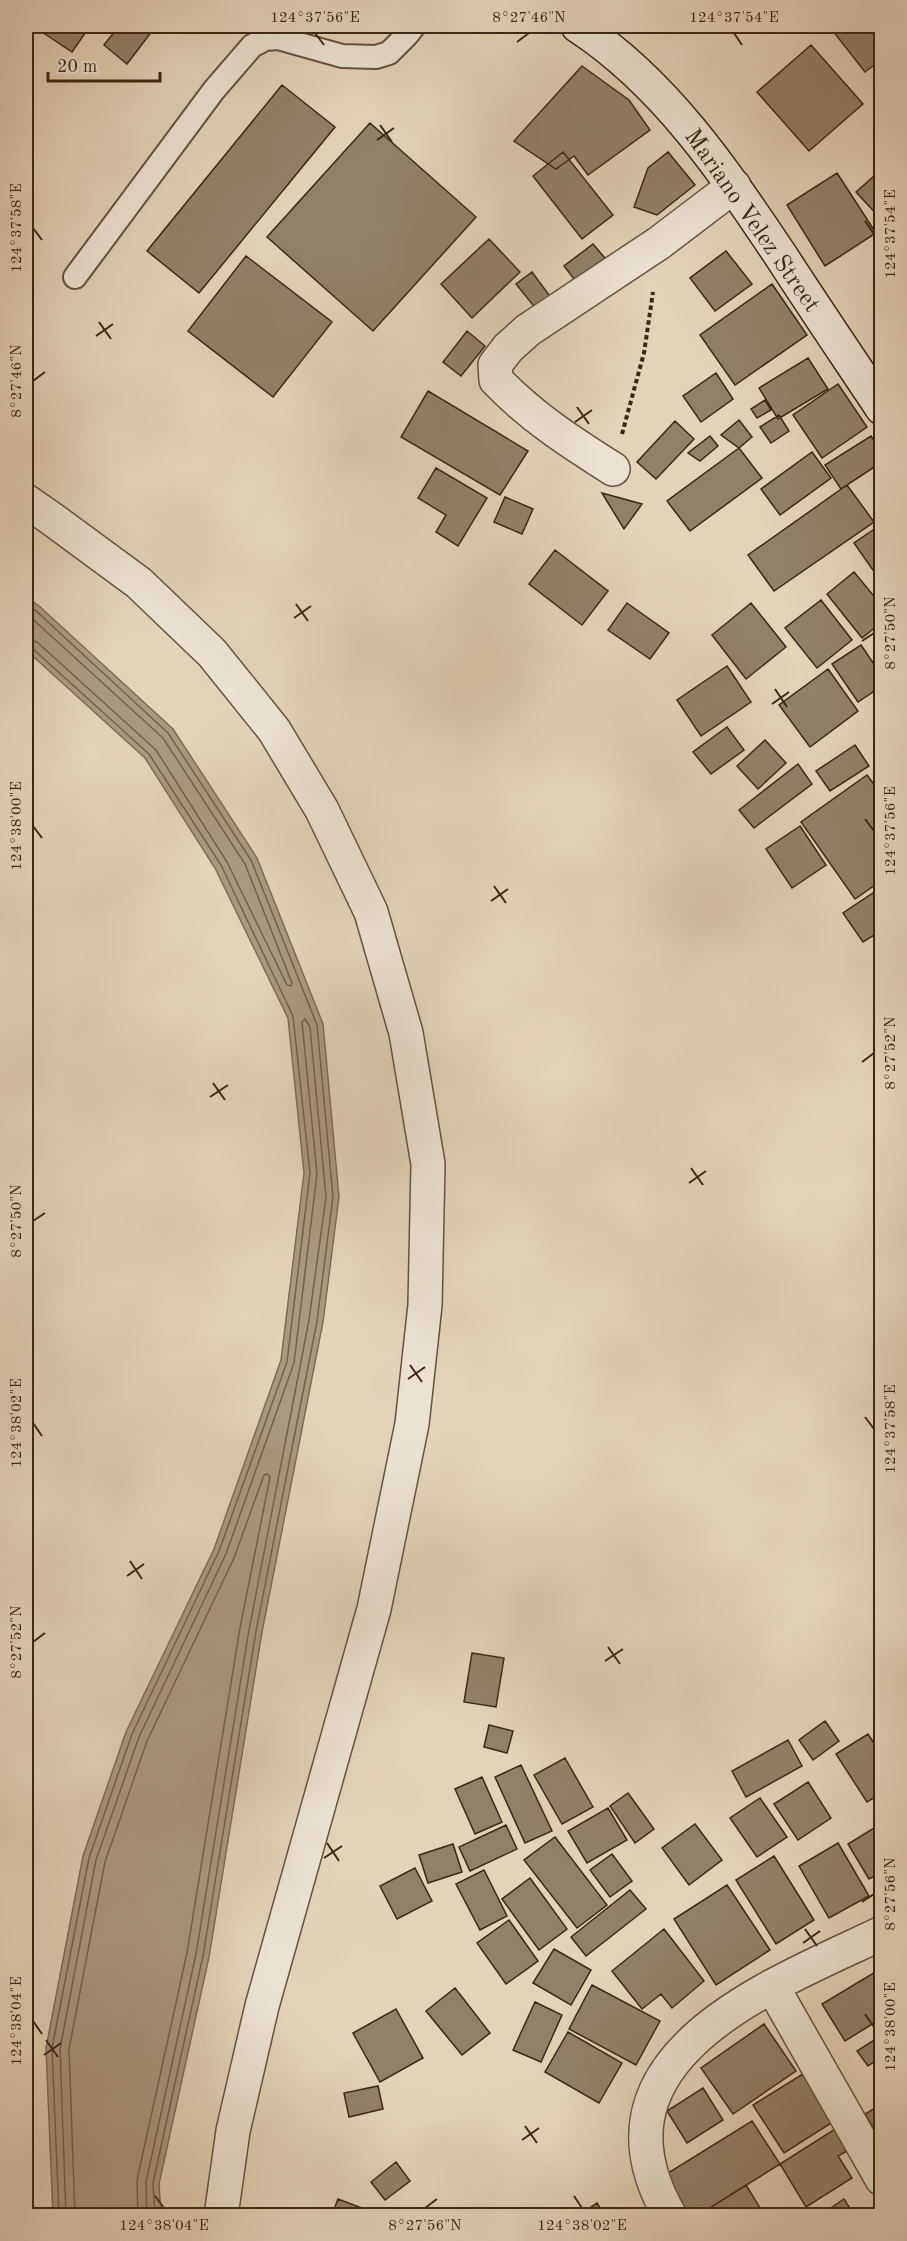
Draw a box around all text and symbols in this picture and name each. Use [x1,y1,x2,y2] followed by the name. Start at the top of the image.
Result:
[270,11,360,26] text: 124°37'56"E
[492,11,566,26] text: 8°27'46"N
[689,11,779,26] text: 124°37'54"E
[48,45,160,83] scale bar
[57,58,97,76] text: 20 m
[679,125,824,317] street label: Mariano Velez Street
[10,183,25,273] text: 124°37'58"E
[884,189,899,279] text: 124°37'54"E
[10,344,25,418] text: 8°27'46"N
[884,596,899,670] text: 8°27'50"N
[10,781,25,871] text: 124°38'00"E
[884,786,899,876] text: 124°37'56"E
[884,1016,899,1090] text: 8°27'52"N
[10,1184,25,1258] text: 8°27'50"N
[10,1378,25,1468] text: 124°38'02"E
[884,1384,899,1474] text: 124°37'58"E
[10,1605,25,1679] text: 8°27'52"N
[884,1857,899,1931] text: 8°27'56"N
[10,1976,25,2066] text: 124°38'04"E
[884,1982,899,2072] text: 124°38'00"E
[119,2219,209,2234] text: 124°38'04"E
[388,2219,462,2234] text: 8°27'56"N
[537,2219,627,2234] text: 124°38'02"E

